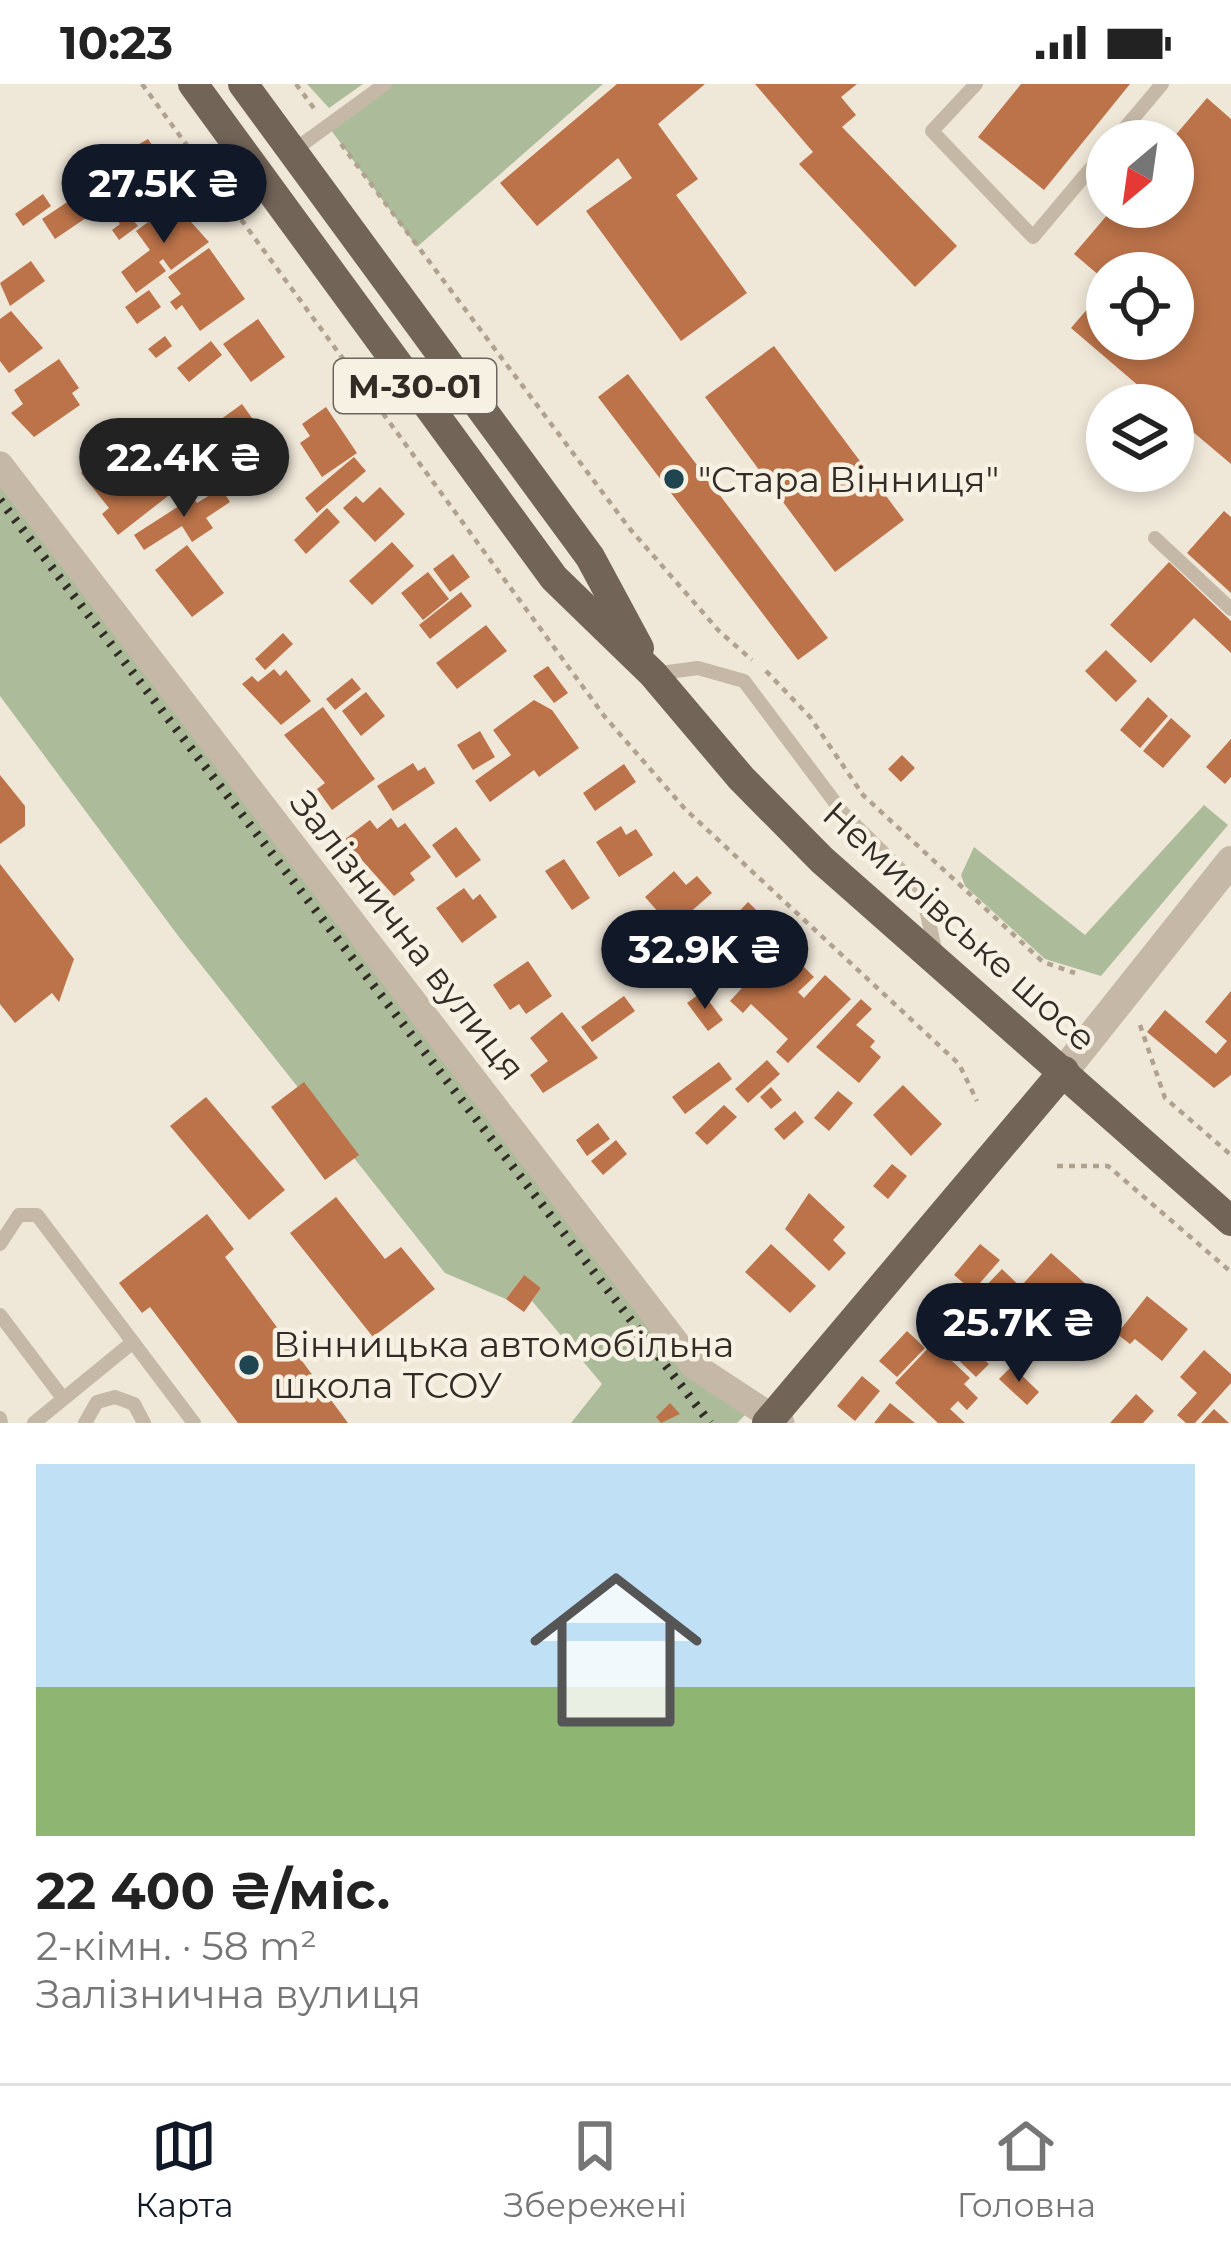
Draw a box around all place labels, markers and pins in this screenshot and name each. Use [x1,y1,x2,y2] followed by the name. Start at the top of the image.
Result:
[53,144,275,246] pin: 27.5K ₴
[73,418,295,520] pin: 22.4K ₴
[698,457,999,501] place label: "Стара Вінниця"
[661,466,687,492] marker: "Стара Вінниця"
[594,910,816,1012] pin: 32.9K ₴
[908,1283,1130,1385] pin: 25.7K ₴
[273,1322,734,1407] place label: Вінницька автомобільна школа ТСОУ
[236,1352,262,1378] marker: Вінницька автомобільна школа ТСОУ

